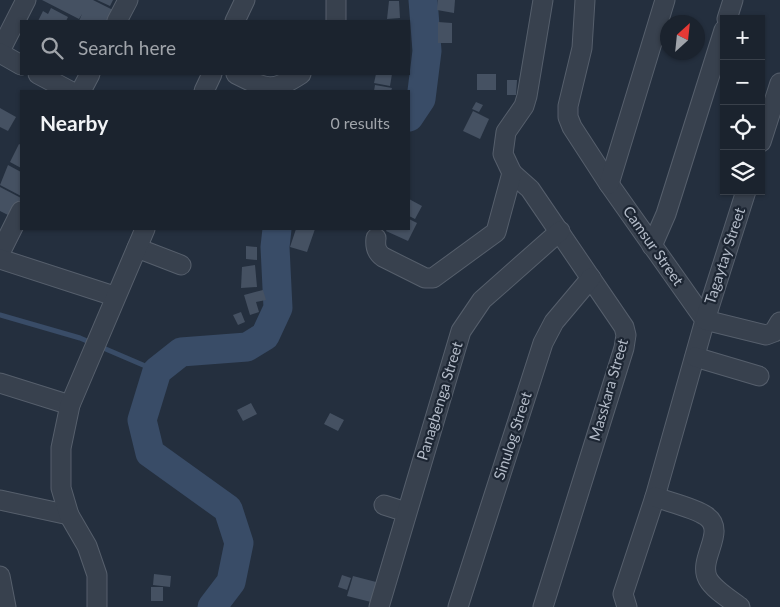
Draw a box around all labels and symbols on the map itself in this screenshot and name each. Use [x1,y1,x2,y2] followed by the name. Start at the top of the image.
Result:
[660,15,705,60] north arrow
[620,202,688,289] street label: Camsur Street
[700,204,748,306] street label: Tagaytay Street
[585,336,631,443] street label: Masskara Street
[412,339,466,462] street label: Panagbenga Street
[489,389,535,482] street label: Sinulog Street

